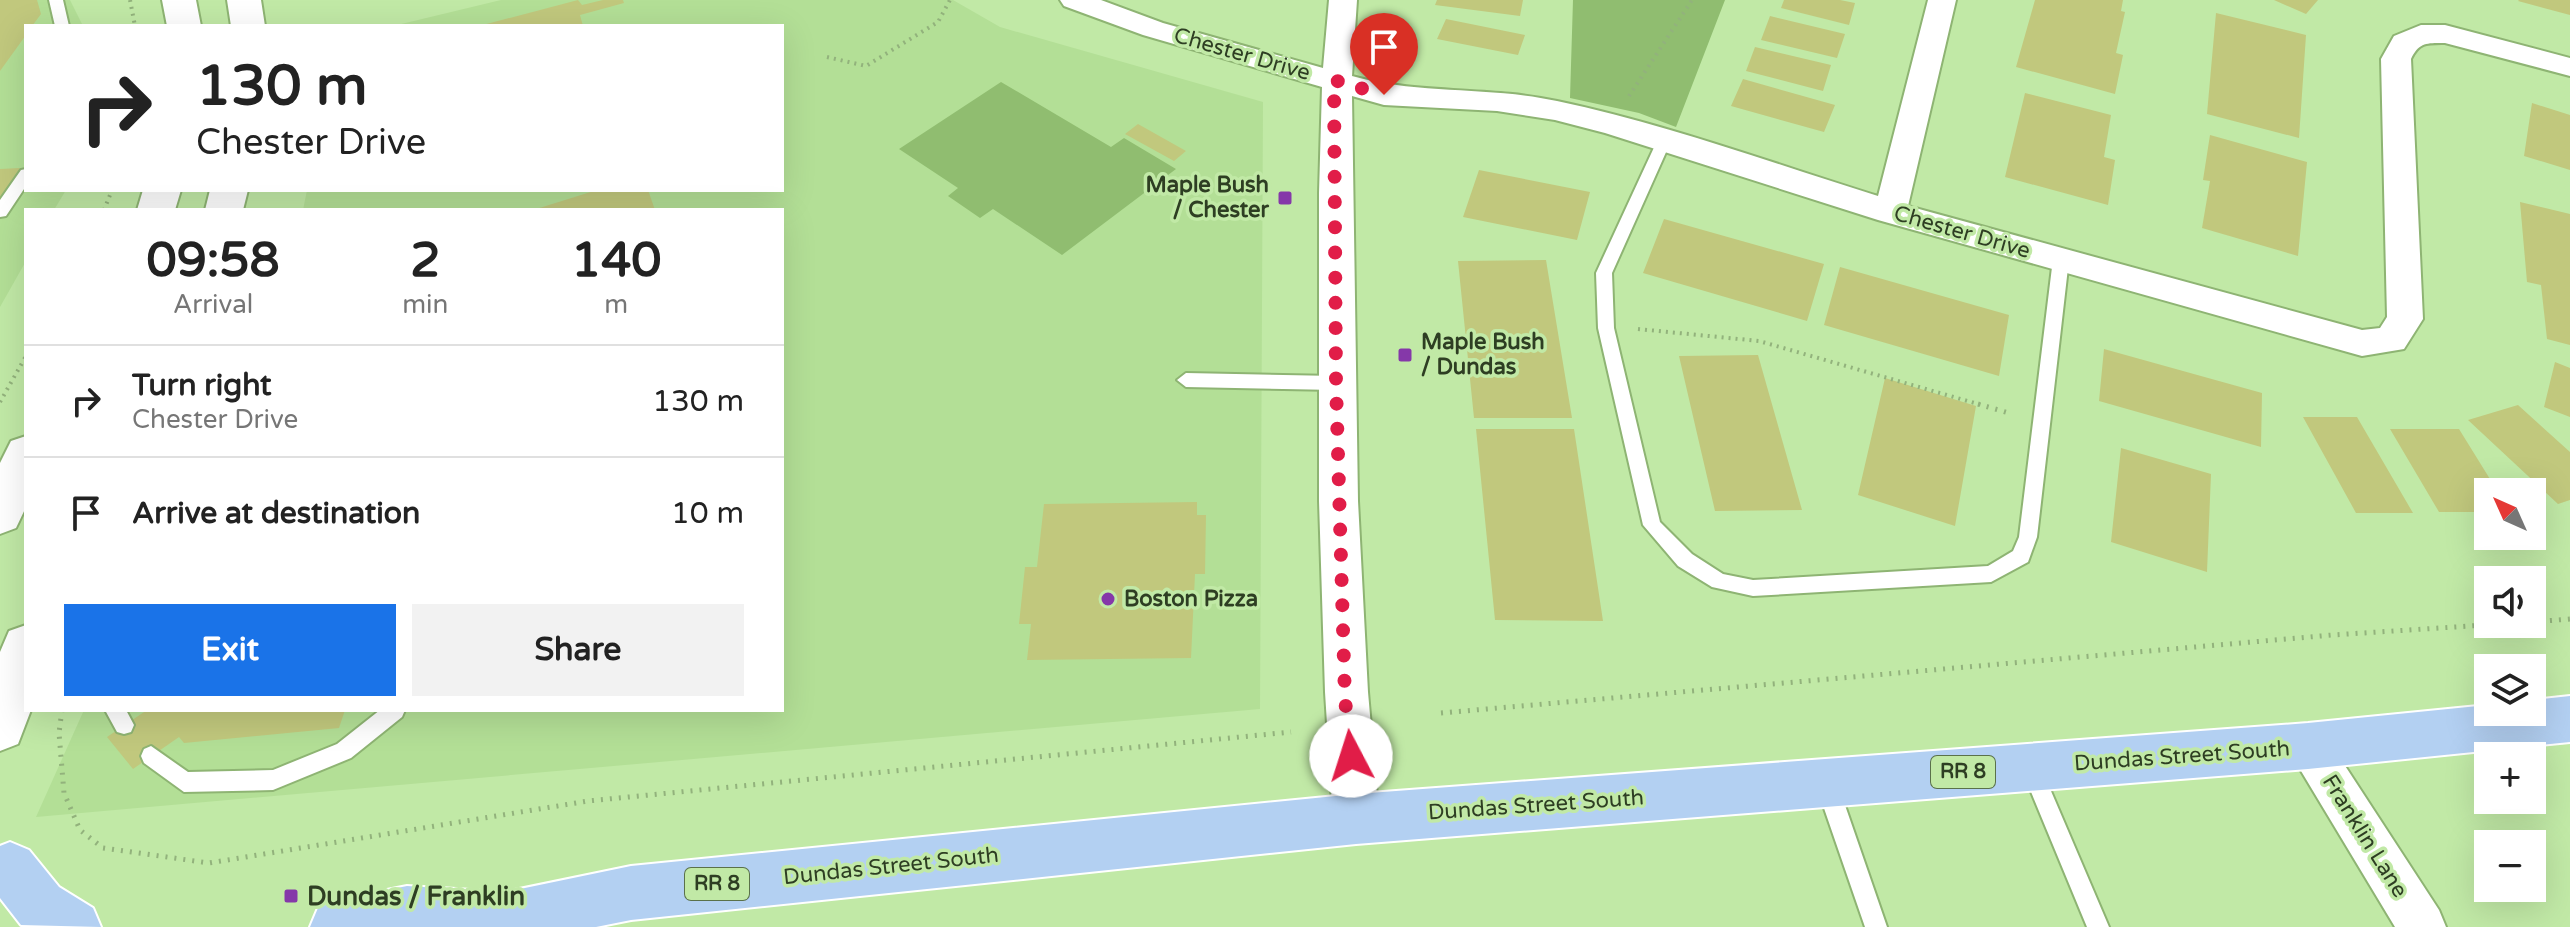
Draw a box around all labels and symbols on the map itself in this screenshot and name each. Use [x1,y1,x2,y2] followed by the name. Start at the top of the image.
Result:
[1350,13,1418,95] pin
[1171,22,1313,86] street label: Chester Drive
[1145,172,1270,223] place label: Maple Bush / Chester
[1276,189,1294,207] marker: Maple Bush / Chester
[1891,200,2033,264] street label: Chester Drive
[1421,329,1545,380] place label: Maple Bush / Dundas
[1396,346,1414,364] marker: Maple Bush / Dundas
[2474,478,2546,550] north arrow
[1124,586,1258,612] place label: Boston Pizza
[1099,590,1117,608] marker: Boston Pizza
[1309,714,1393,798] position arrow
[2073,735,2291,777] street label: Dundas Street South
[1931,756,1995,788] road number: RR 8
[2317,770,2413,902] street label: Franklin Lane
[1427,784,1645,826] street label: Dundas Street South
[782,842,1000,890] street label: Dundas Street South
[685,868,749,900] road number: RR 8
[307,881,525,912] place label: Dundas / Franklin
[282,887,300,905] marker: Dundas / Franklin

